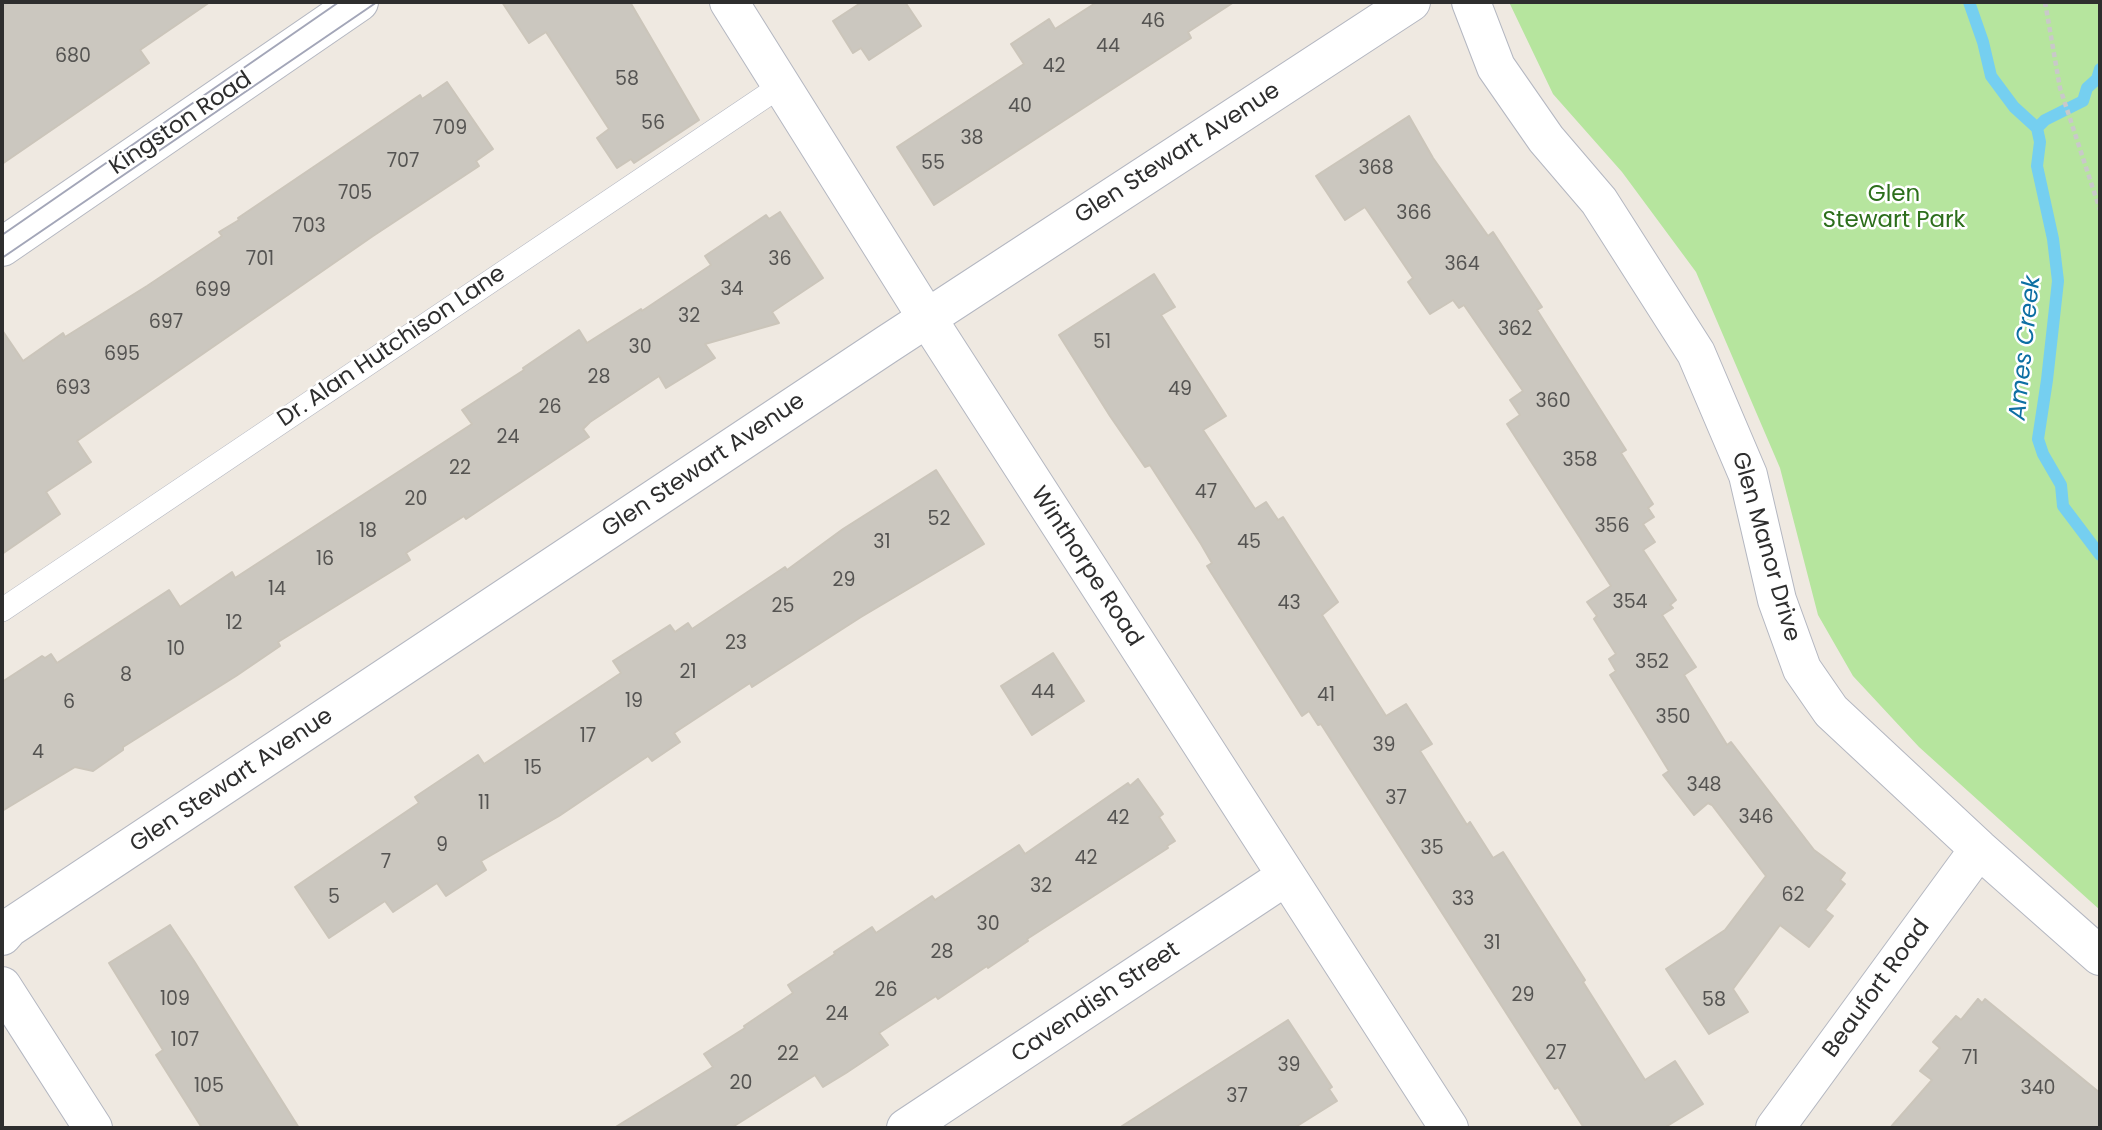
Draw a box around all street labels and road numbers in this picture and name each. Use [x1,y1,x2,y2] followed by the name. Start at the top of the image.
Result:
[105,66,257,182] street label: Kingston Road
[1070,77,1286,231] street label: Glen Stewart Avenue
[273,260,511,434] street label: Dr. Alan Hutchison Lane
[597,388,811,544] street label: Glen Stewart Avenue
[1725,449,1805,645] street label: Glen Manor Drive
[1024,482,1148,652] street label: Winthorpe Road
[125,703,339,859] street label: Glen Stewart Avenue
[1818,915,1936,1063] street label: Beaufort Road
[1007,937,1185,1069] street label: Cavendish Street

